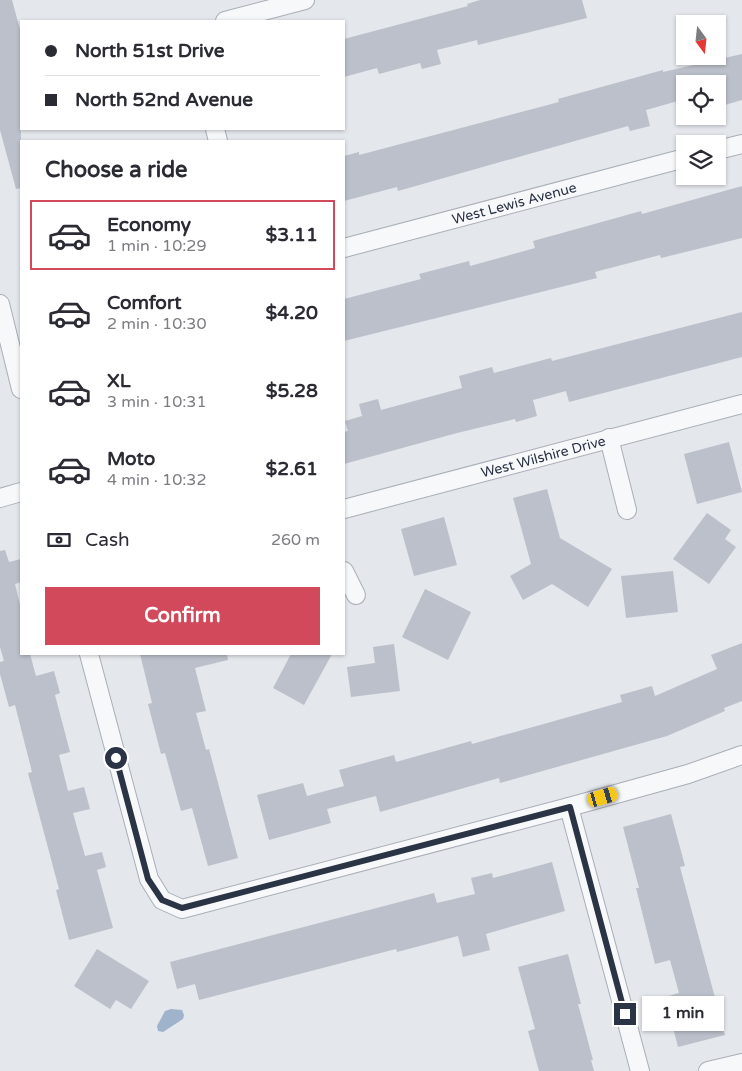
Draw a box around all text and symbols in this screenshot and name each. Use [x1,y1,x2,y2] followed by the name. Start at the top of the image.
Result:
[676,15,726,65] north arrow
[676,15,726,185] map controls
[75,40,225,62] text: North 51st Drive
[676,75,726,125] button: locate
[75,89,253,111] text: North 52nd Avenue
[676,135,726,185] button: layers
[45,157,188,183] text: Choose a ride
[450,178,578,228] street label: West Lewis Avenue
[47,213,92,258] icon: car
[107,214,191,236] text: Economy
[266,224,318,246] text: $3.11
[107,236,206,256] text: 1 min · 10:29
[47,291,92,336] icon: car
[107,292,181,314] text: Comfort
[266,302,318,324] text: $4.20
[107,314,206,334] text: 2 min · 10:30
[47,369,92,414] icon: car
[107,370,131,392] text: XL
[266,380,318,402] text: $5.28
[107,392,206,412] text: 3 min · 10:31
[479,432,607,481] street label: West Wilshire Drive
[47,447,92,492] icon: car
[107,448,155,470] text: Moto
[266,458,318,480] text: $2.61
[107,470,206,490] text: 4 min · 10:32
[45,526,73,554] icon: cash
[85,529,130,551] text: Cash
[271,530,320,550] text: 260 m
[45,587,320,645] button: Confirm
[105,747,127,769] route start
[586,786,619,808] car
[642,996,725,1032] callout: 1 min
[614,1003,636,1025] route end
[662,1003,704,1023] text: 1 min

